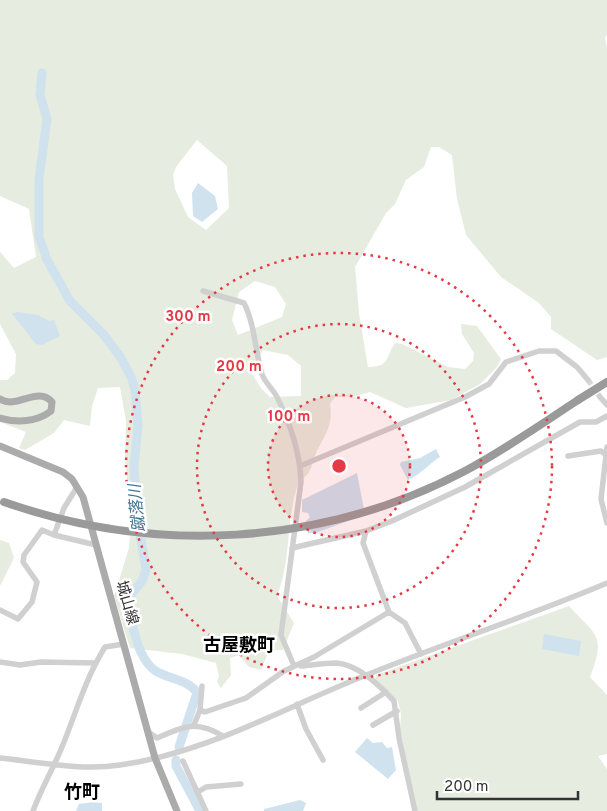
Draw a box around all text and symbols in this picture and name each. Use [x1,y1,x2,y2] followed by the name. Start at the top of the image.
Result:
[165,308,211,327] text: 300 m
[216,358,262,377] text: 200 m
[268,408,310,427] text: 100 m
[330,457,348,475] centre of rings
[125,481,150,533] water label: 蹴落川
[111,579,141,627] street label: 城山線
[203,635,275,658] district label: 古屋敷町
[437,768,578,800] scale bar
[444,778,489,797] text: 200 m
[64,782,100,805] district label: 竹町

